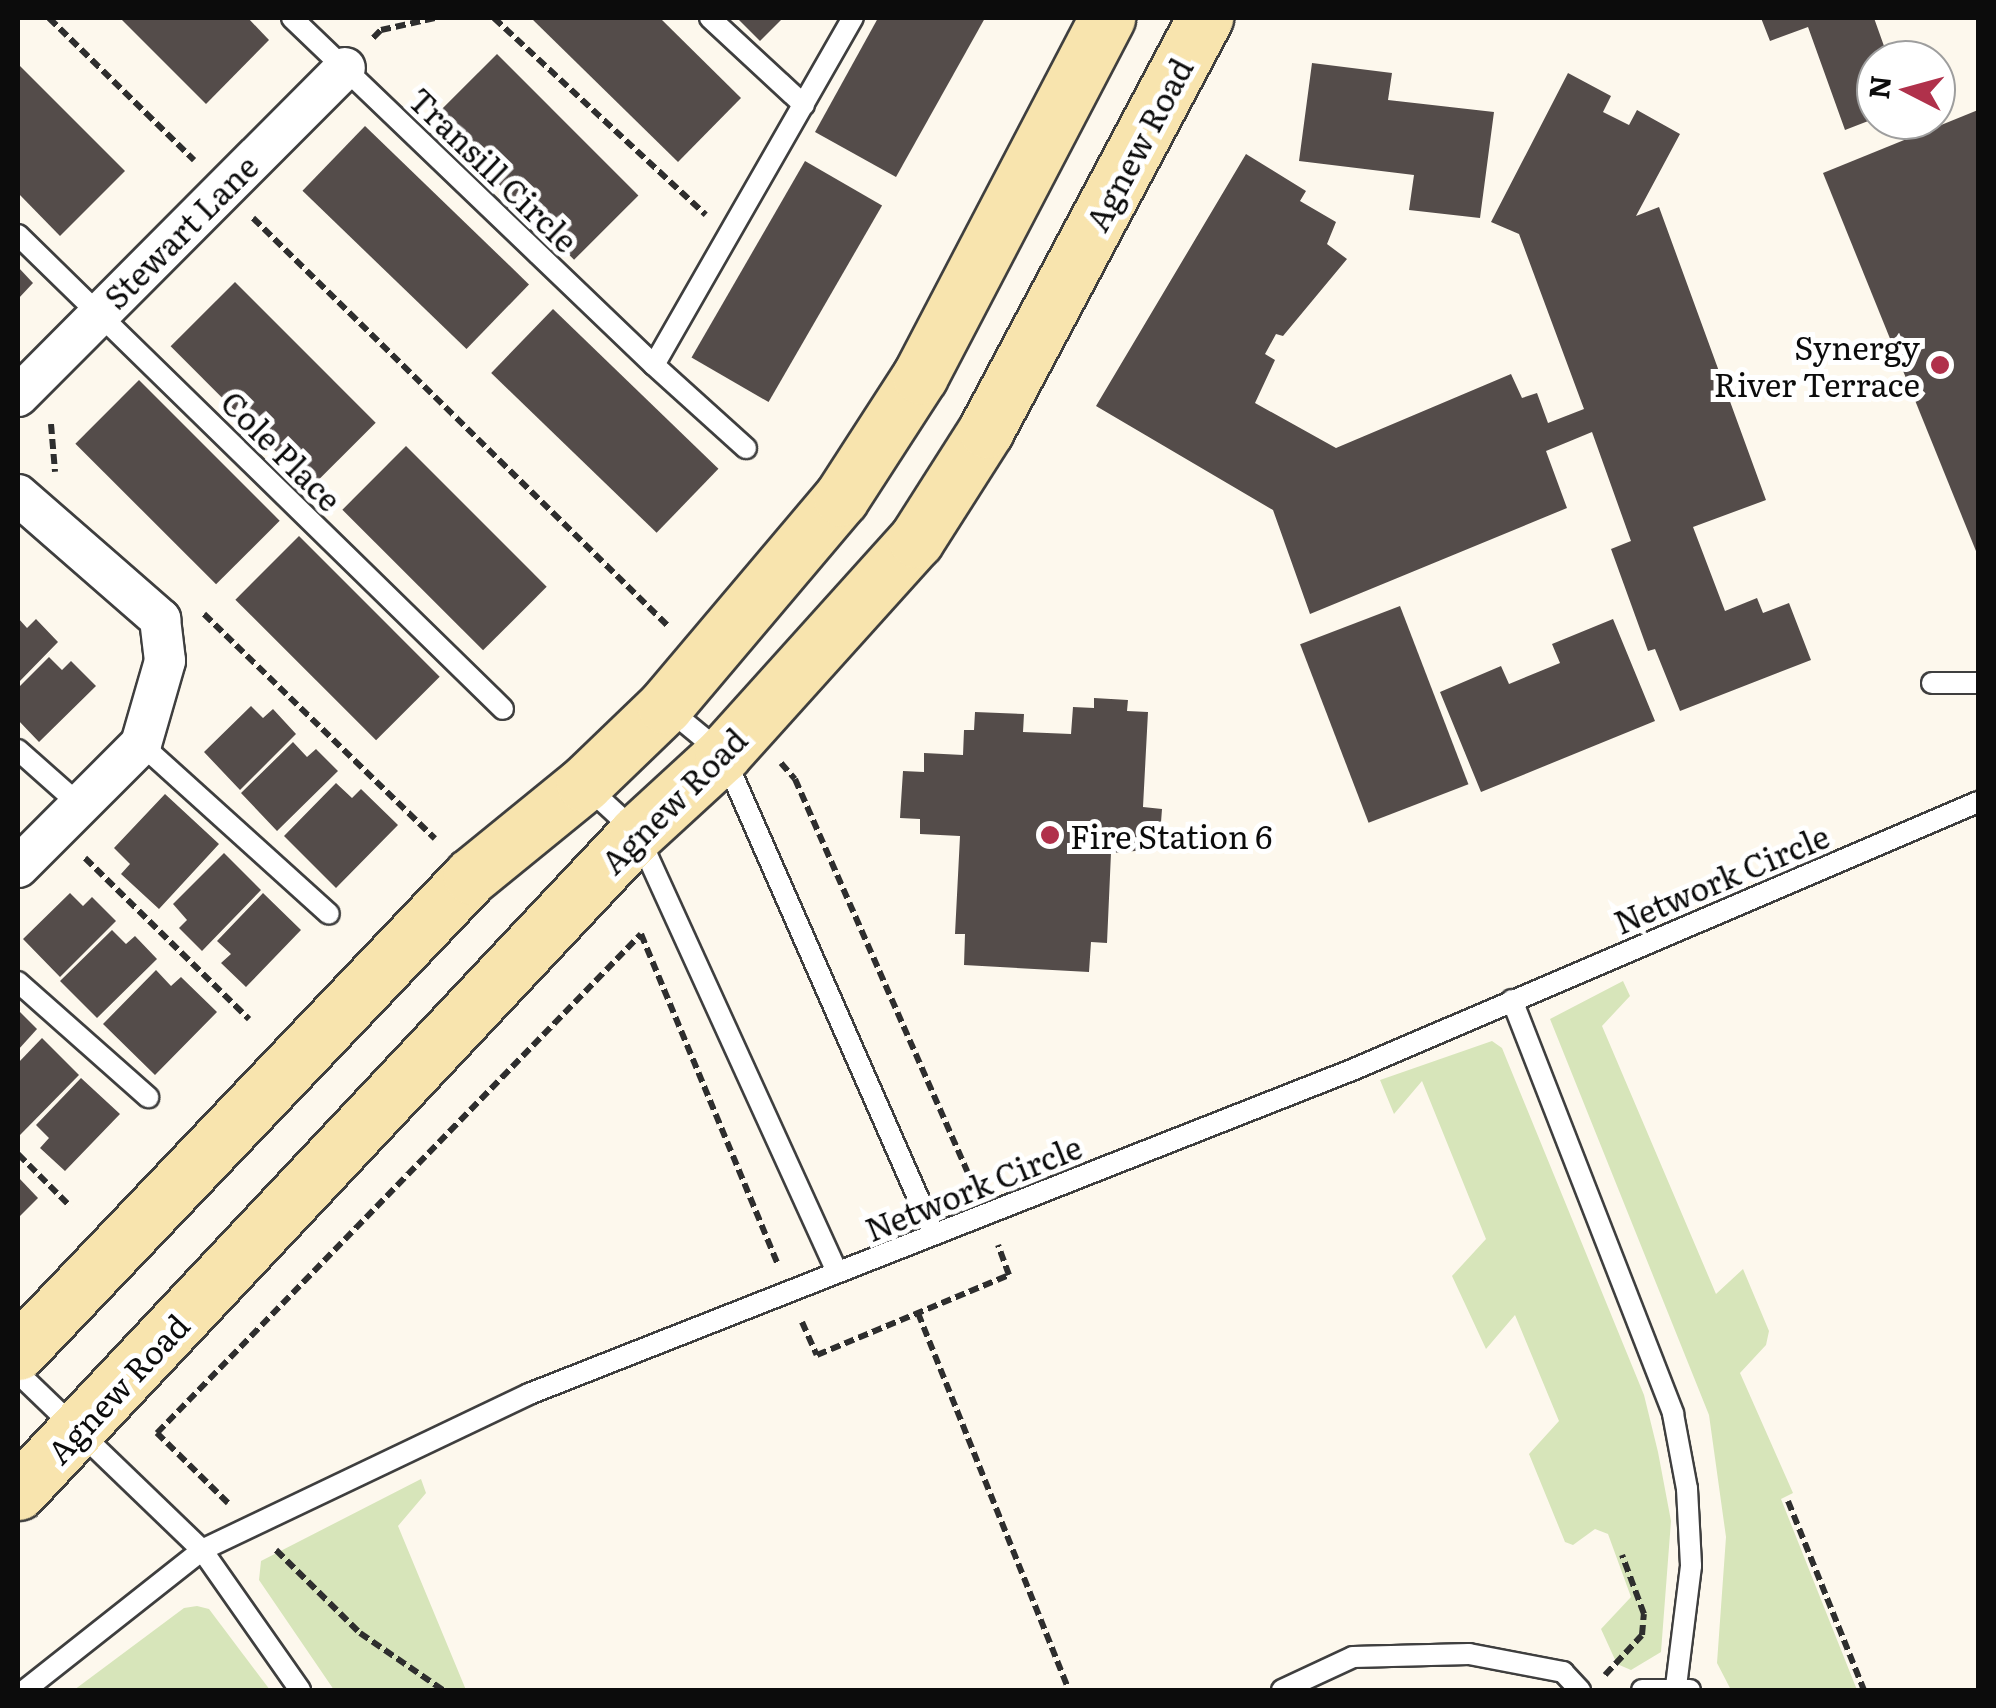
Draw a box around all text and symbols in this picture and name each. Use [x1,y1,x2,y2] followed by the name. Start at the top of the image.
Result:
[1856,40,1956,140] north arrow
[1076,51,1200,237] street label: Agnew Road
[1856,73,1900,101] text: N
[402,79,586,259] street label: Transill Circle
[95,146,265,316] street label: Stewart Lane
[1714,328,1920,403] place label: Synergy River Terrace
[1929,354,1951,376] marker: Synergy River Terrace
[214,382,350,518] street label: Cole Place
[592,719,754,881] street label: Agnew Road
[1608,815,1834,941] street label: Network Circle
[1070,816,1272,854] place label: Fire Station 6
[1039,824,1061,846] marker: Fire Station 6
[859,1126,1087,1248] street label: Network Circle
[38,1305,196,1471] street label: Agnew Road

